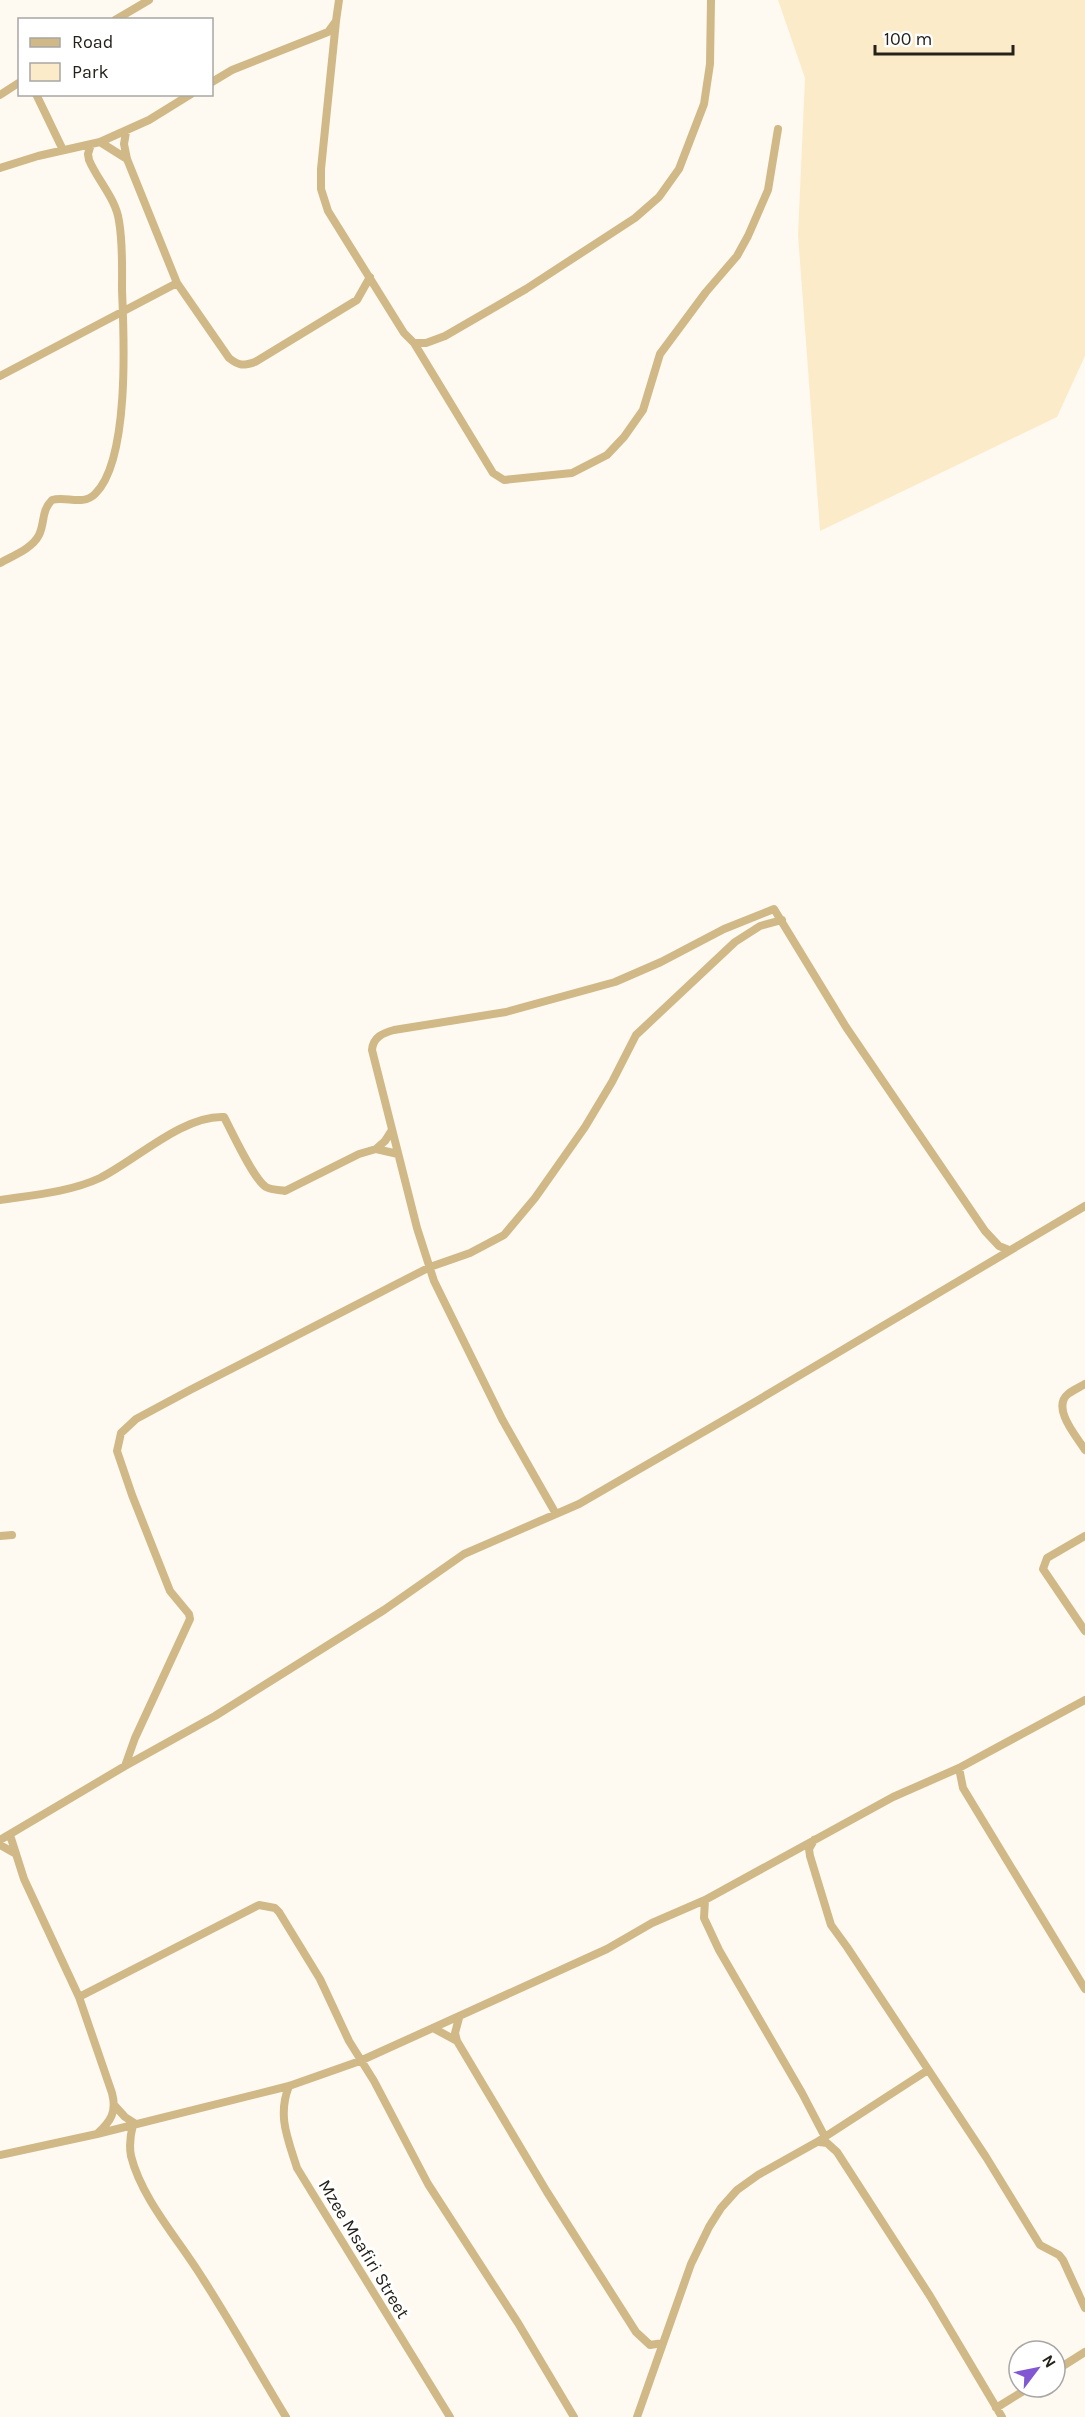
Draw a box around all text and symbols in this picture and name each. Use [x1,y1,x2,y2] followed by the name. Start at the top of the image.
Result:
[18,18,213,96] legend
[875,18,1013,56] scale bar
[884,28,932,50] text: 100 m
[72,31,113,53] text: Road
[72,61,109,83] text: Park
[314,2176,414,2323] street label: Mzee Msafiri Street
[1007,2339,1067,2399] north arrow
[1038,2351,1060,2371] text: N

